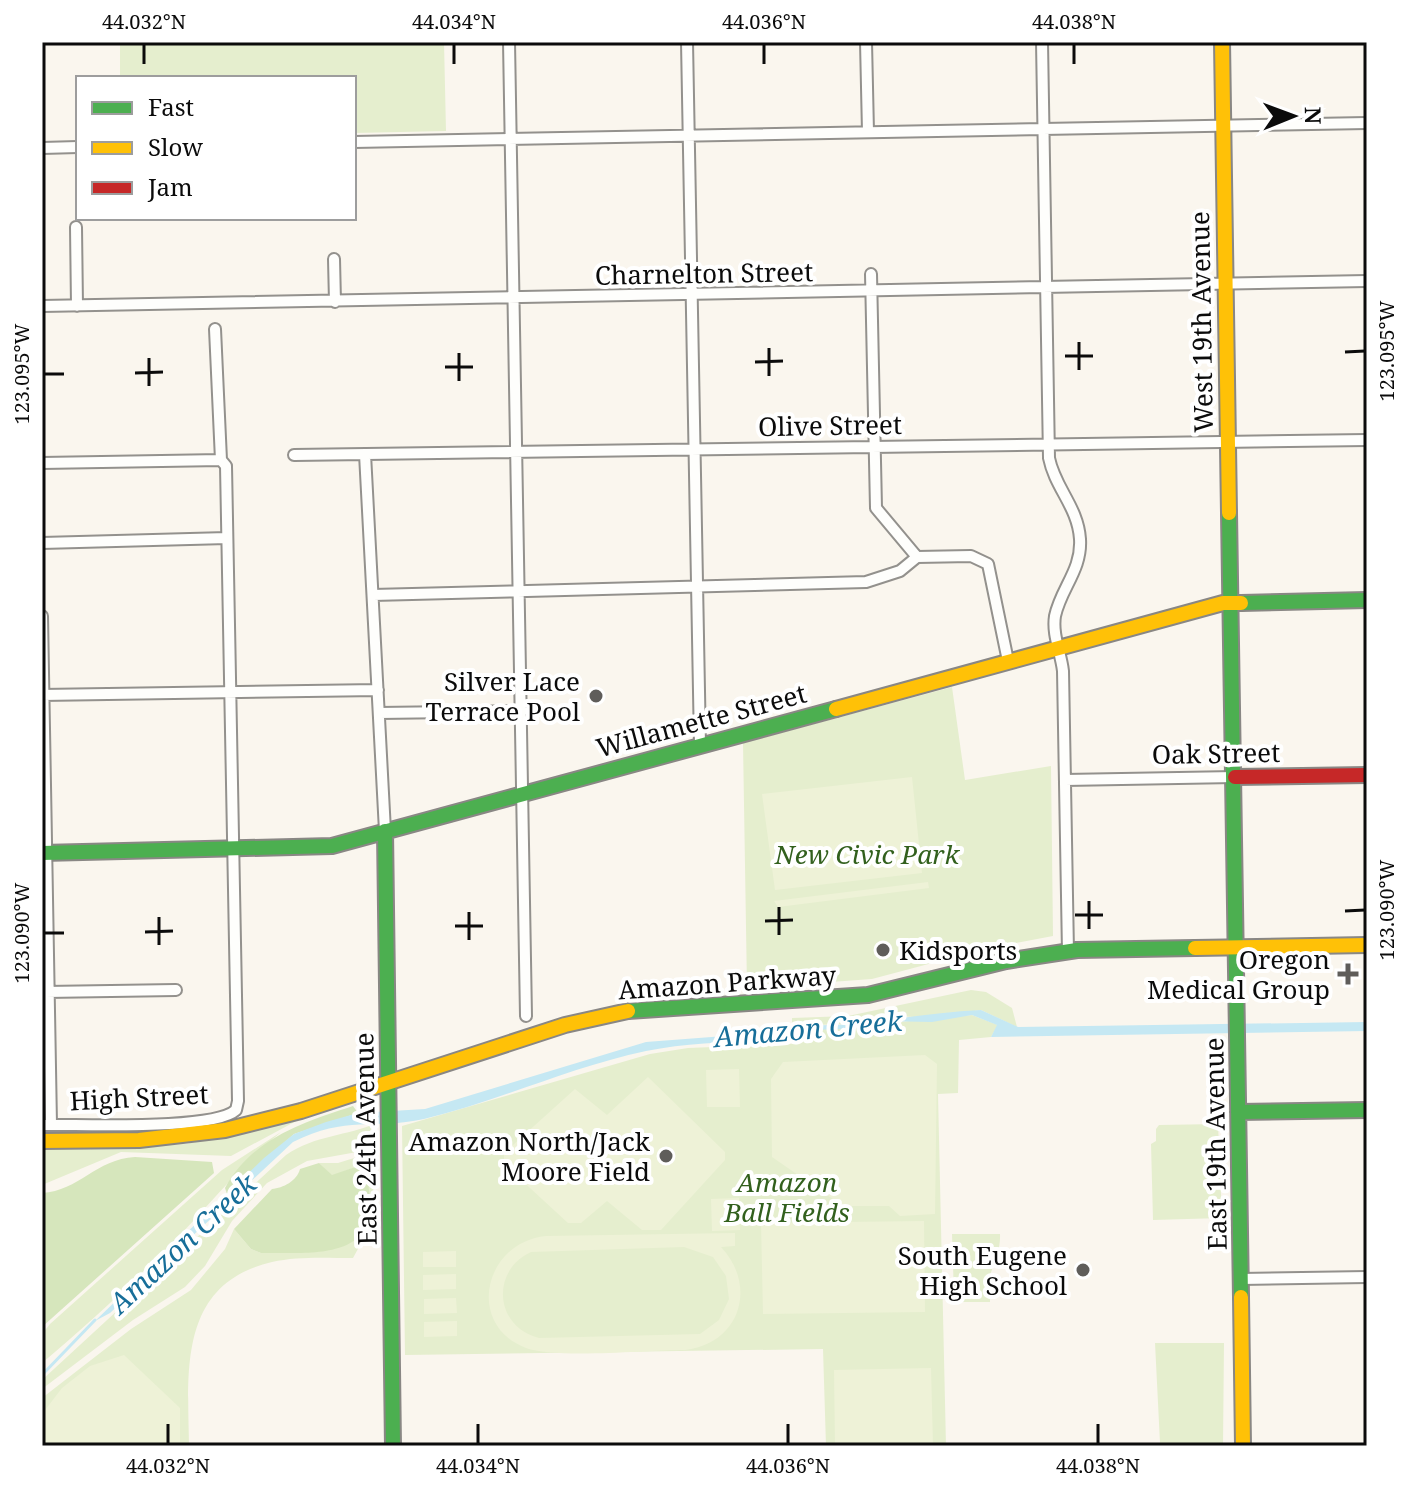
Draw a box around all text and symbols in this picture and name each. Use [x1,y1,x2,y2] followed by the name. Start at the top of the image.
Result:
[102,8,186,35] text: 44.032°N
[412,8,496,35] text: 44.034°N
[722,8,806,35] text: 44.036°N
[1032,8,1116,35] text: 44.038°N
[76,76,356,220] legend
[1253,76,1333,156] north arrow
[148,90,194,123] text: Fast
[1299,107,1329,125] text: N
[148,130,203,163] text: Slow
[147,170,193,203] text: Jam
[1181,211,1221,433] street label: West 19th Avenue
[595,253,813,293] street label: Charnelton Street
[1373,300,1400,402] text: 123.095°W
[8,323,35,425] text: 123.095°W
[758,406,902,444] street label: Olive Street
[426,663,580,729] place label: Silver Lace Terrace Pool
[592,675,810,765] street label: Willamette Street
[587,687,605,705] marker: Silver Lace Terrace Pool
[1151,734,1281,772] street label: Oak Street
[774,836,960,872] park label: New Civic Park
[1373,859,1400,961] text: 123.090°W
[8,882,35,984] text: 123.090°W
[899,932,1017,968] place label: Kidsports
[874,941,892,959] marker: Kidsports
[1147,941,1330,1007] place label: Oregon Medical Group
[617,956,837,1008] street label: Amazon Parkway
[1337,963,1359,985] marker: Oregon Medical Group
[710,1001,905,1055] water label: Amazon Creek
[345,1032,385,1246] street label: East 24th Avenue
[1195,1037,1235,1251] street label: East 19th Avenue
[69,1075,209,1119] street label: High Street
[408,1123,651,1189] place label: Amazon North/Jack Moore Field
[657,1147,675,1165] marker: Amazon North/Jack Moore Field
[98,1164,265,1323] water label: Amazon Creek
[723,1164,850,1230] park label: Amazon Ball Fields
[898,1237,1067,1303] place label: South Eugene High School
[1074,1261,1092,1279] marker: South Eugene High School
[126,1452,210,1479] text: 44.032°N
[436,1452,520,1479] text: 44.034°N
[746,1452,830,1479] text: 44.036°N
[1056,1452,1140,1479] text: 44.038°N

